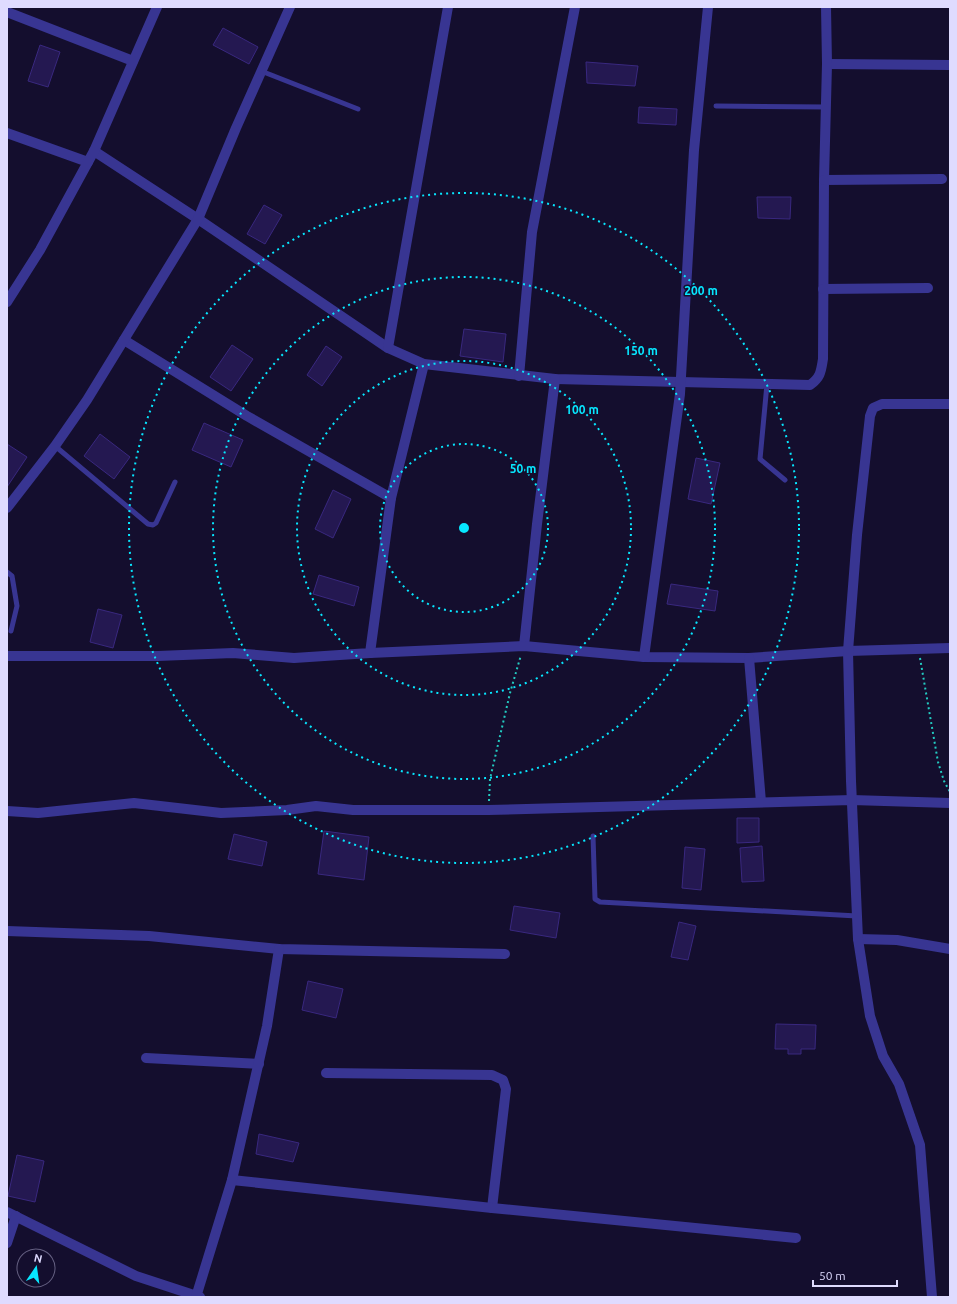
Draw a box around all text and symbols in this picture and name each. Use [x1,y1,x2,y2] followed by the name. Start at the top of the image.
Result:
[684,284,718,297] text: 200 m
[624,344,658,357] text: 150 m
[565,403,599,416] text: 100 m
[510,462,536,475] text: 50 m
[457,521,471,535] centre of rings
[16,1248,56,1288] north arrow
[33,1251,44,1265] text: N
[813,1262,897,1288] scale bar
[819,1269,846,1282] text: 50 m

